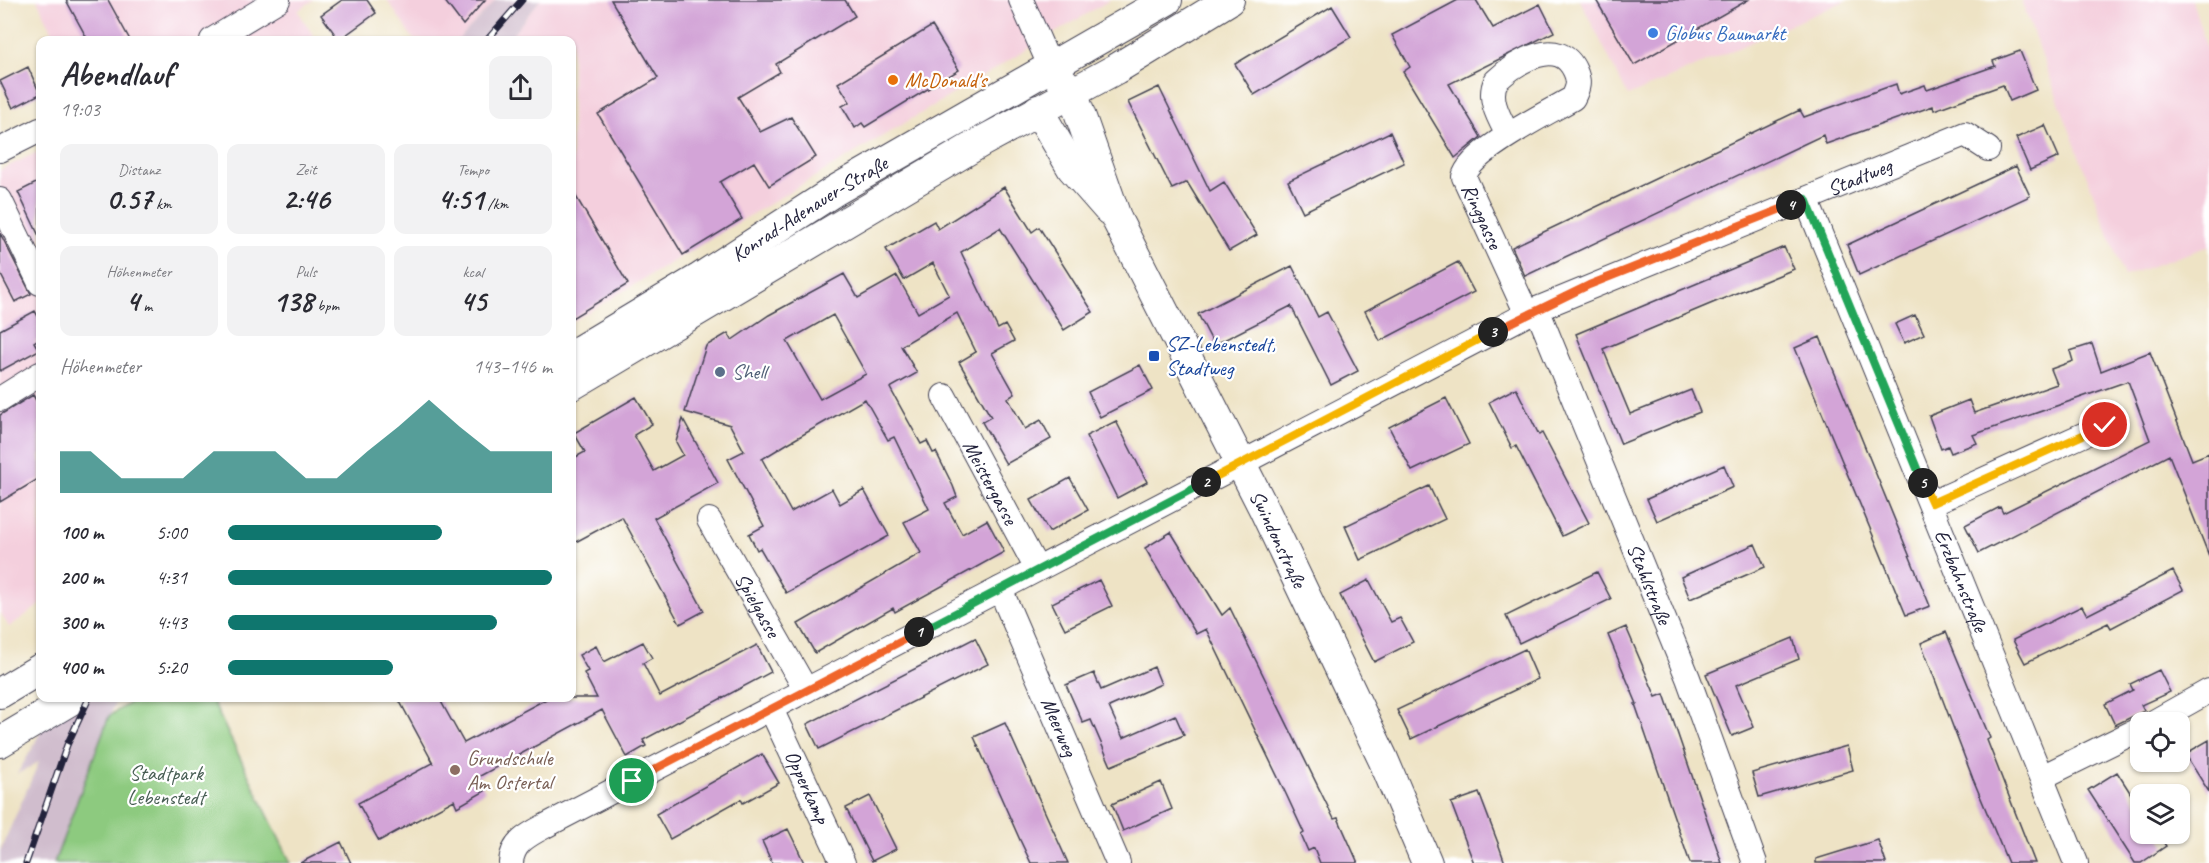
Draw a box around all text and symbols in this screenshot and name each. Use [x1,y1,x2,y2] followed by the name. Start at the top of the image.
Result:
[1665,20,1787,46] place label: Globus Baumarkt
[1646,26,1660,40] marker: Globus Baumarkt
[60,53,172,95] text: Abendlauf
[489,56,552,119] button: share
[905,67,988,93] place label: McDonald's
[886,73,900,87] marker: McDonald's
[60,97,100,122] text: 19:03
[726,149,894,267] street label: Konrad-Adenauer-Straße
[1823,152,1897,202] street label: Stadtweg
[118,160,160,180] text: Distanz
[295,160,317,180] text: Zeit
[457,160,489,180] text: Tempo
[1456,179,1509,254] street label: Ringgasse
[106,180,152,218] text: 0.57
[282,180,330,218] text: 2:46
[438,180,484,218] text: 4:51
[1776,190,1806,220] pin: 4
[152,194,172,214] text: km
[484,194,508,214] text: /km
[1787,195,1795,215] text: 4
[107,262,171,282] text: Höhenmeter
[295,262,317,282] text: Puls
[462,262,484,282] text: kcal
[126,282,139,320] text: 4
[273,282,313,320] text: 138
[460,282,486,320] text: 45
[139,296,152,316] text: m
[313,296,339,316] text: bpm
[1478,317,1508,347] pin: 3
[1489,322,1497,342] text: 3
[1166,331,1276,381] place label: SZ-Lebenstedt, Stadtweg
[1147,349,1161,363] marker: SZ-Lebenstedt, Stadtweg
[60,354,141,379] text: Höhenmeter
[473,354,552,379] text: 143–146 m
[732,359,770,385] place label: Shell
[713,365,727,379] marker: Shell
[2079,399,2130,450] pin
[2088,408,2121,441] icon: check
[957,436,1024,530] street label: Meistergasse
[1191,467,1221,497] pin: 2
[1908,468,1938,498] pin: 5
[1202,472,1210,492] text: 2
[1920,473,1926,493] text: 5
[1244,486,1313,594] street label: Swindonstraße
[60,520,103,545] text: 100 m
[156,520,187,545] text: 5:00
[1929,526,1994,638] street label: Erzbahnstraße
[1621,540,1678,630] street label: Stahlstraße
[60,565,103,590] text: 200 m
[156,565,187,590] text: 4:31
[729,568,787,644] street label: Spielgasse
[60,610,103,635] text: 300 m
[156,610,187,635] text: 4:43
[904,617,934,647] pin: 1
[915,622,923,642] text: 1
[60,655,103,680] text: 400 m
[156,655,187,680] text: 5:20
[1035,693,1084,762] street label: Meerweg
[2130,712,2190,844] map controls
[2130,712,2190,772] button: locate
[467,745,556,795] place label: Grundschule Am Ostertal
[779,746,837,830] street label: Opperkamp
[606,755,657,806] pin
[127,760,208,810] park label: Stadtpark Lebenstedt
[448,763,462,777] marker: Grundschule Am Ostertal
[615,764,648,797] icon: arrive
[2130,784,2190,844] button: layers

